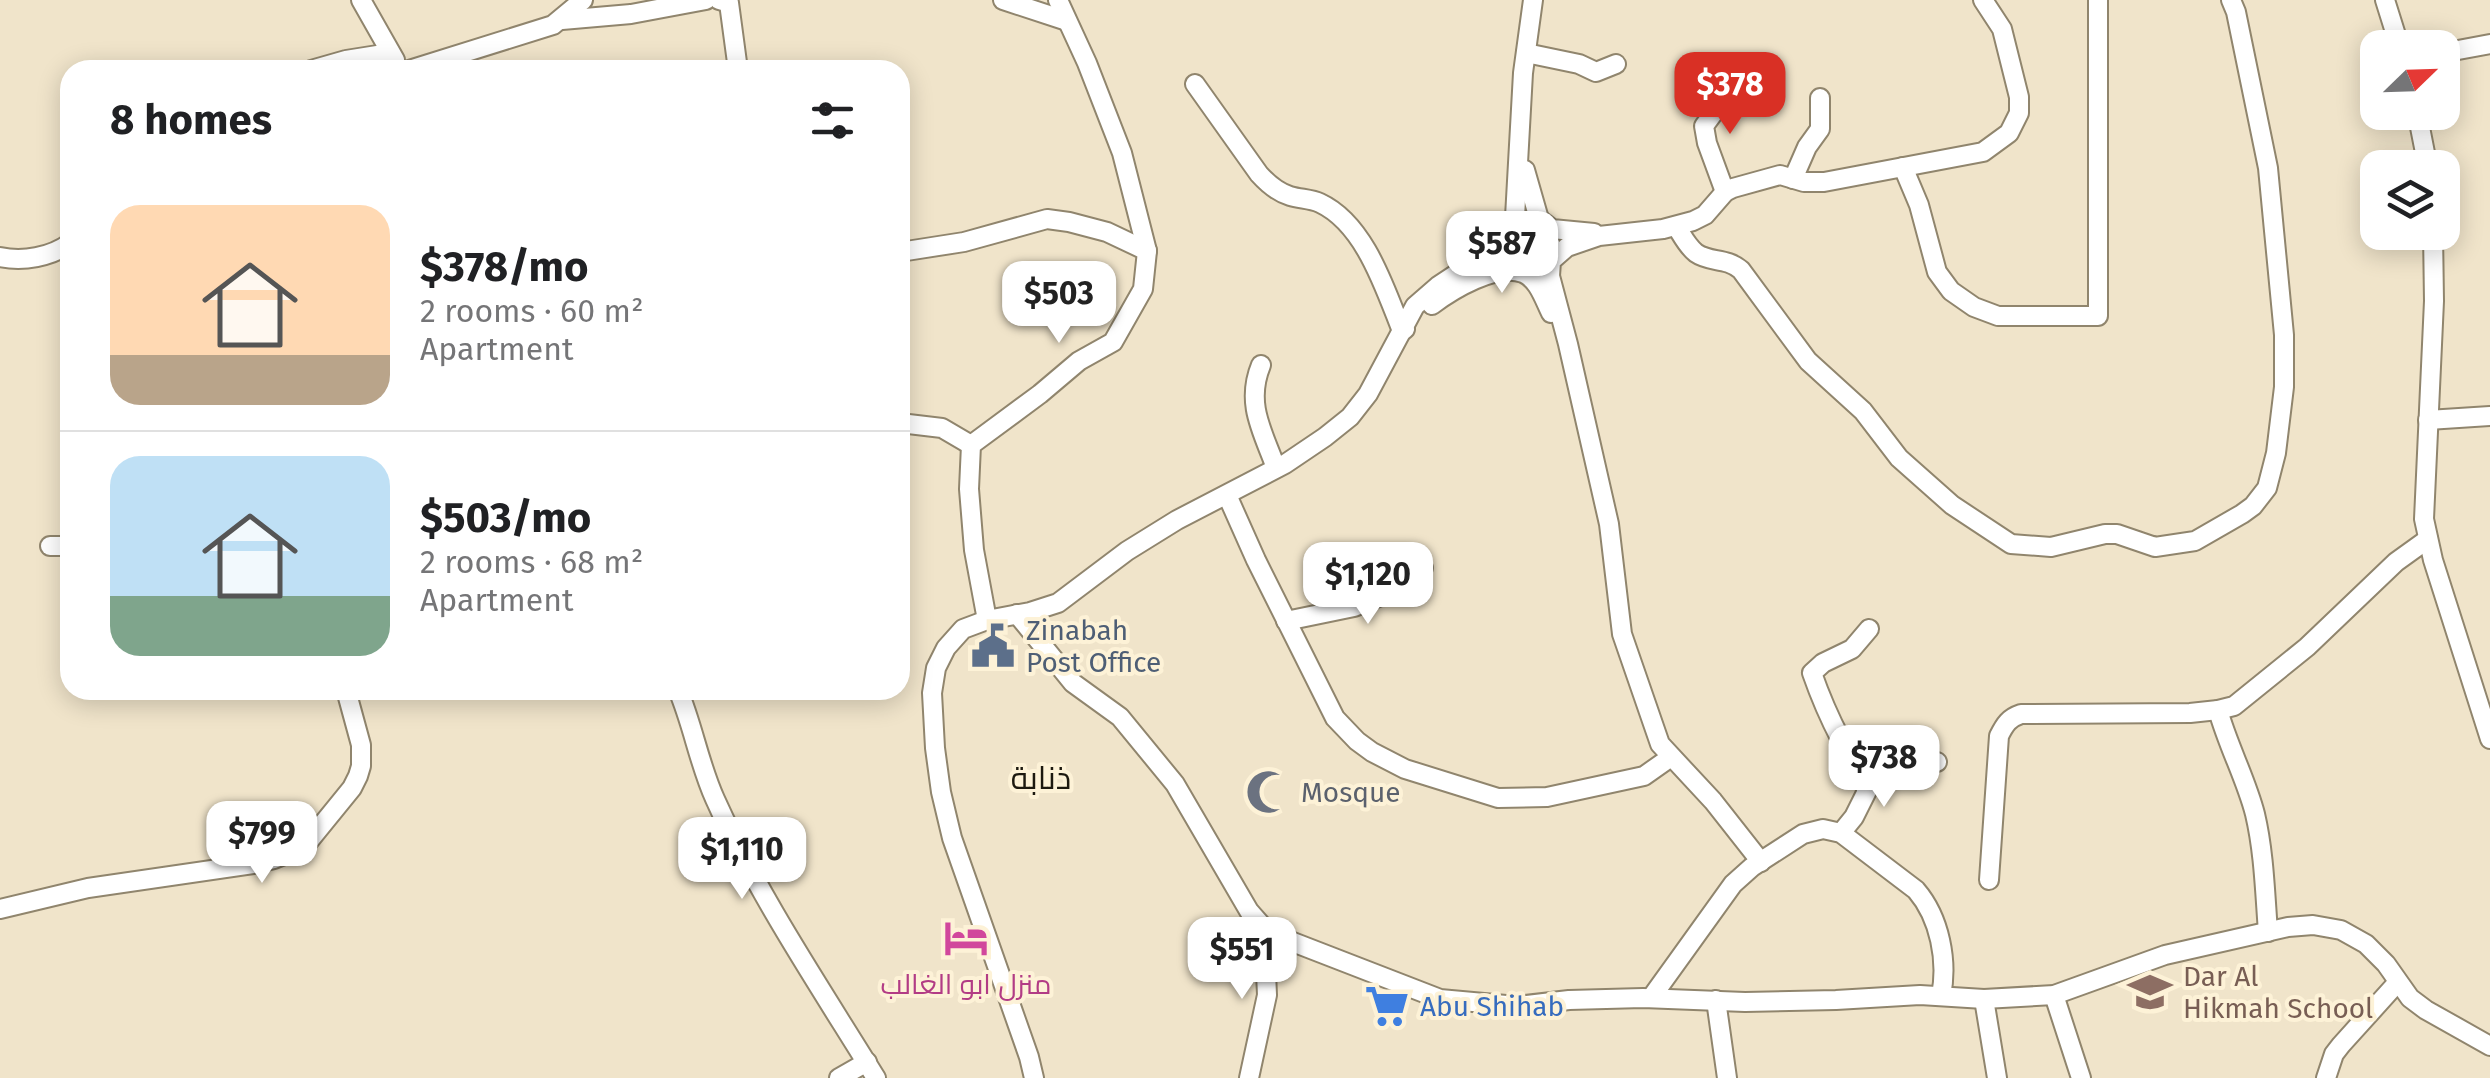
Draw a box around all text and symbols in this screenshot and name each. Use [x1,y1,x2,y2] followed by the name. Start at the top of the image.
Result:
[2360,30,2460,130] north arrow
[2360,30,2460,250] map controls
[1671,52,1789,137] pin: $378
[1696,65,1764,103] text: $378
[805,93,860,148] icon: filters
[110,95,272,145] text: 8 homes
[2360,150,2460,250] button: layers
[1443,211,1561,296] pin: $587
[1468,224,1536,262] text: $587
[420,242,589,292] text: $378/mo
[190,245,310,365] icon: home
[1000,261,1118,346] pin: $503
[1024,274,1094,312] text: $503
[420,292,644,330] text: 2 rooms · 60 m²
[420,330,574,368] text: Apartment
[420,493,591,543] text: $503/mo
[190,496,310,616] icon: home
[1287,542,1449,627] pin: $1,120
[420,543,643,581] text: 2 rooms · 68 m²
[1325,555,1411,593] text: $1,120
[420,581,574,619] text: Apartment
[1026,614,1161,679] place label: Zinabah Post Office
[969,622,1017,670] public building icon: Zinabah Post Office
[1825,725,1943,810] pin: $738
[1851,738,1917,776] text: $738
[1011,759,1071,797] district label: ذنابة
[1244,768,1292,816] mosque icon: Mosque
[1301,776,1401,809] place label: Mosque
[203,801,321,886] pin: $799
[228,814,296,852] text: $799
[661,817,823,902] pin: $1,110
[700,830,784,868] text: $1,110
[942,914,990,962] hotel icon: منزل ابو الغالب
[1183,917,1301,1002] pin: $551
[1210,930,1274,968] text: $551
[2183,960,2373,1025] place label: Dar Al Hikmah School
[880,968,1052,1001] place label: منزل ابو الغالب
[2126,968,2174,1016] school or university icon: Dar Al Hikmah School
[1363,982,1411,1030] supermarket icon: Abu Shihab
[1420,990,1564,1023] place label: Abu Shihab

